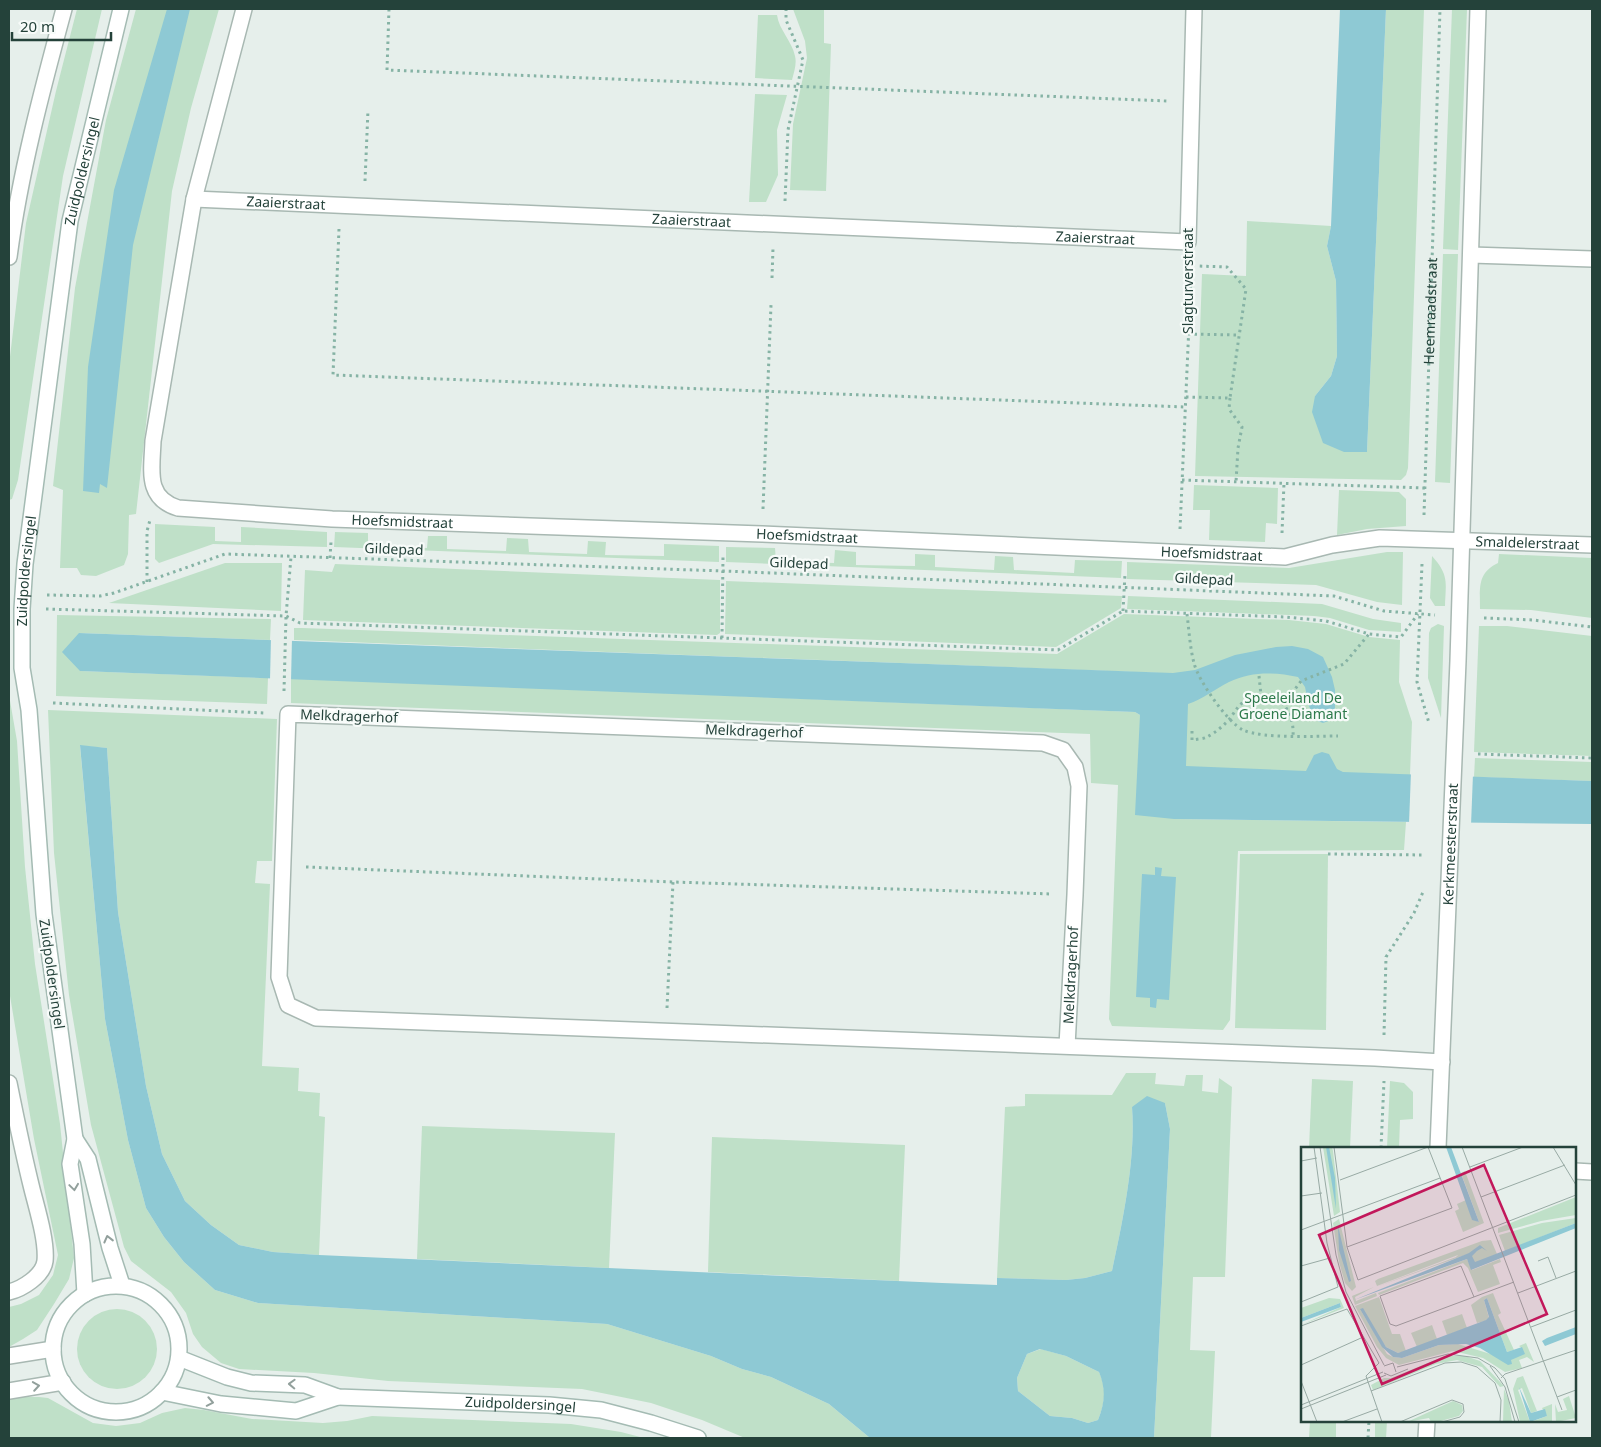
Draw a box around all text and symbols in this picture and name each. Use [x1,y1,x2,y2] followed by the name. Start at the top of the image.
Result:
[12,10,111,42] scale bar
[20,16,55,36] text: 20 m
[60,115,104,226] street label: Zuidpoldersingel
[246,191,326,214] street label: Zaaierstraat
[652,209,732,231] street label: Zaaierstraat
[1055,226,1135,249] street label: Zaaierstraat
[1178,228,1197,334] street label: Slagturverstraat
[1419,257,1441,365] street label: Heemraadstraat
[351,510,453,532] street label: Hoefsmidstraat
[12,514,40,626] street label: Zuidpoldersingel
[756,524,858,547] street label: Hoefsmidstraat
[1475,531,1580,554] street label: Smaldelerstraat
[364,538,424,559] street label: Gildepad
[1160,542,1263,565] street label: Hoefsmidstraat
[769,552,829,573] street label: Gildepad
[1174,567,1234,590] street label: Gildepad
[1239,688,1347,723] park label: Speeleiland De Groene Diamant
[300,704,399,727] street label: Melkdragerhof
[705,719,804,742] street label: Melkdragerhof
[1438,783,1462,906] street label: Kerkmeesterstraat
[35,918,70,1030] street label: Zuidpoldersingel
[1058,924,1082,1025] street label: Melkdragerhof
[1301,1147,1576,1422] inset map
[68,1183,79,1191] one-way arrow
[103,1234,114,1243] one-way arrow
[287,1379,295,1390] one-way arrow
[31,1382,40,1392] one-way arrow
[464,1392,577,1417] street label: Zuidpoldersingel
[206,1396,215,1406] one-way arrow

